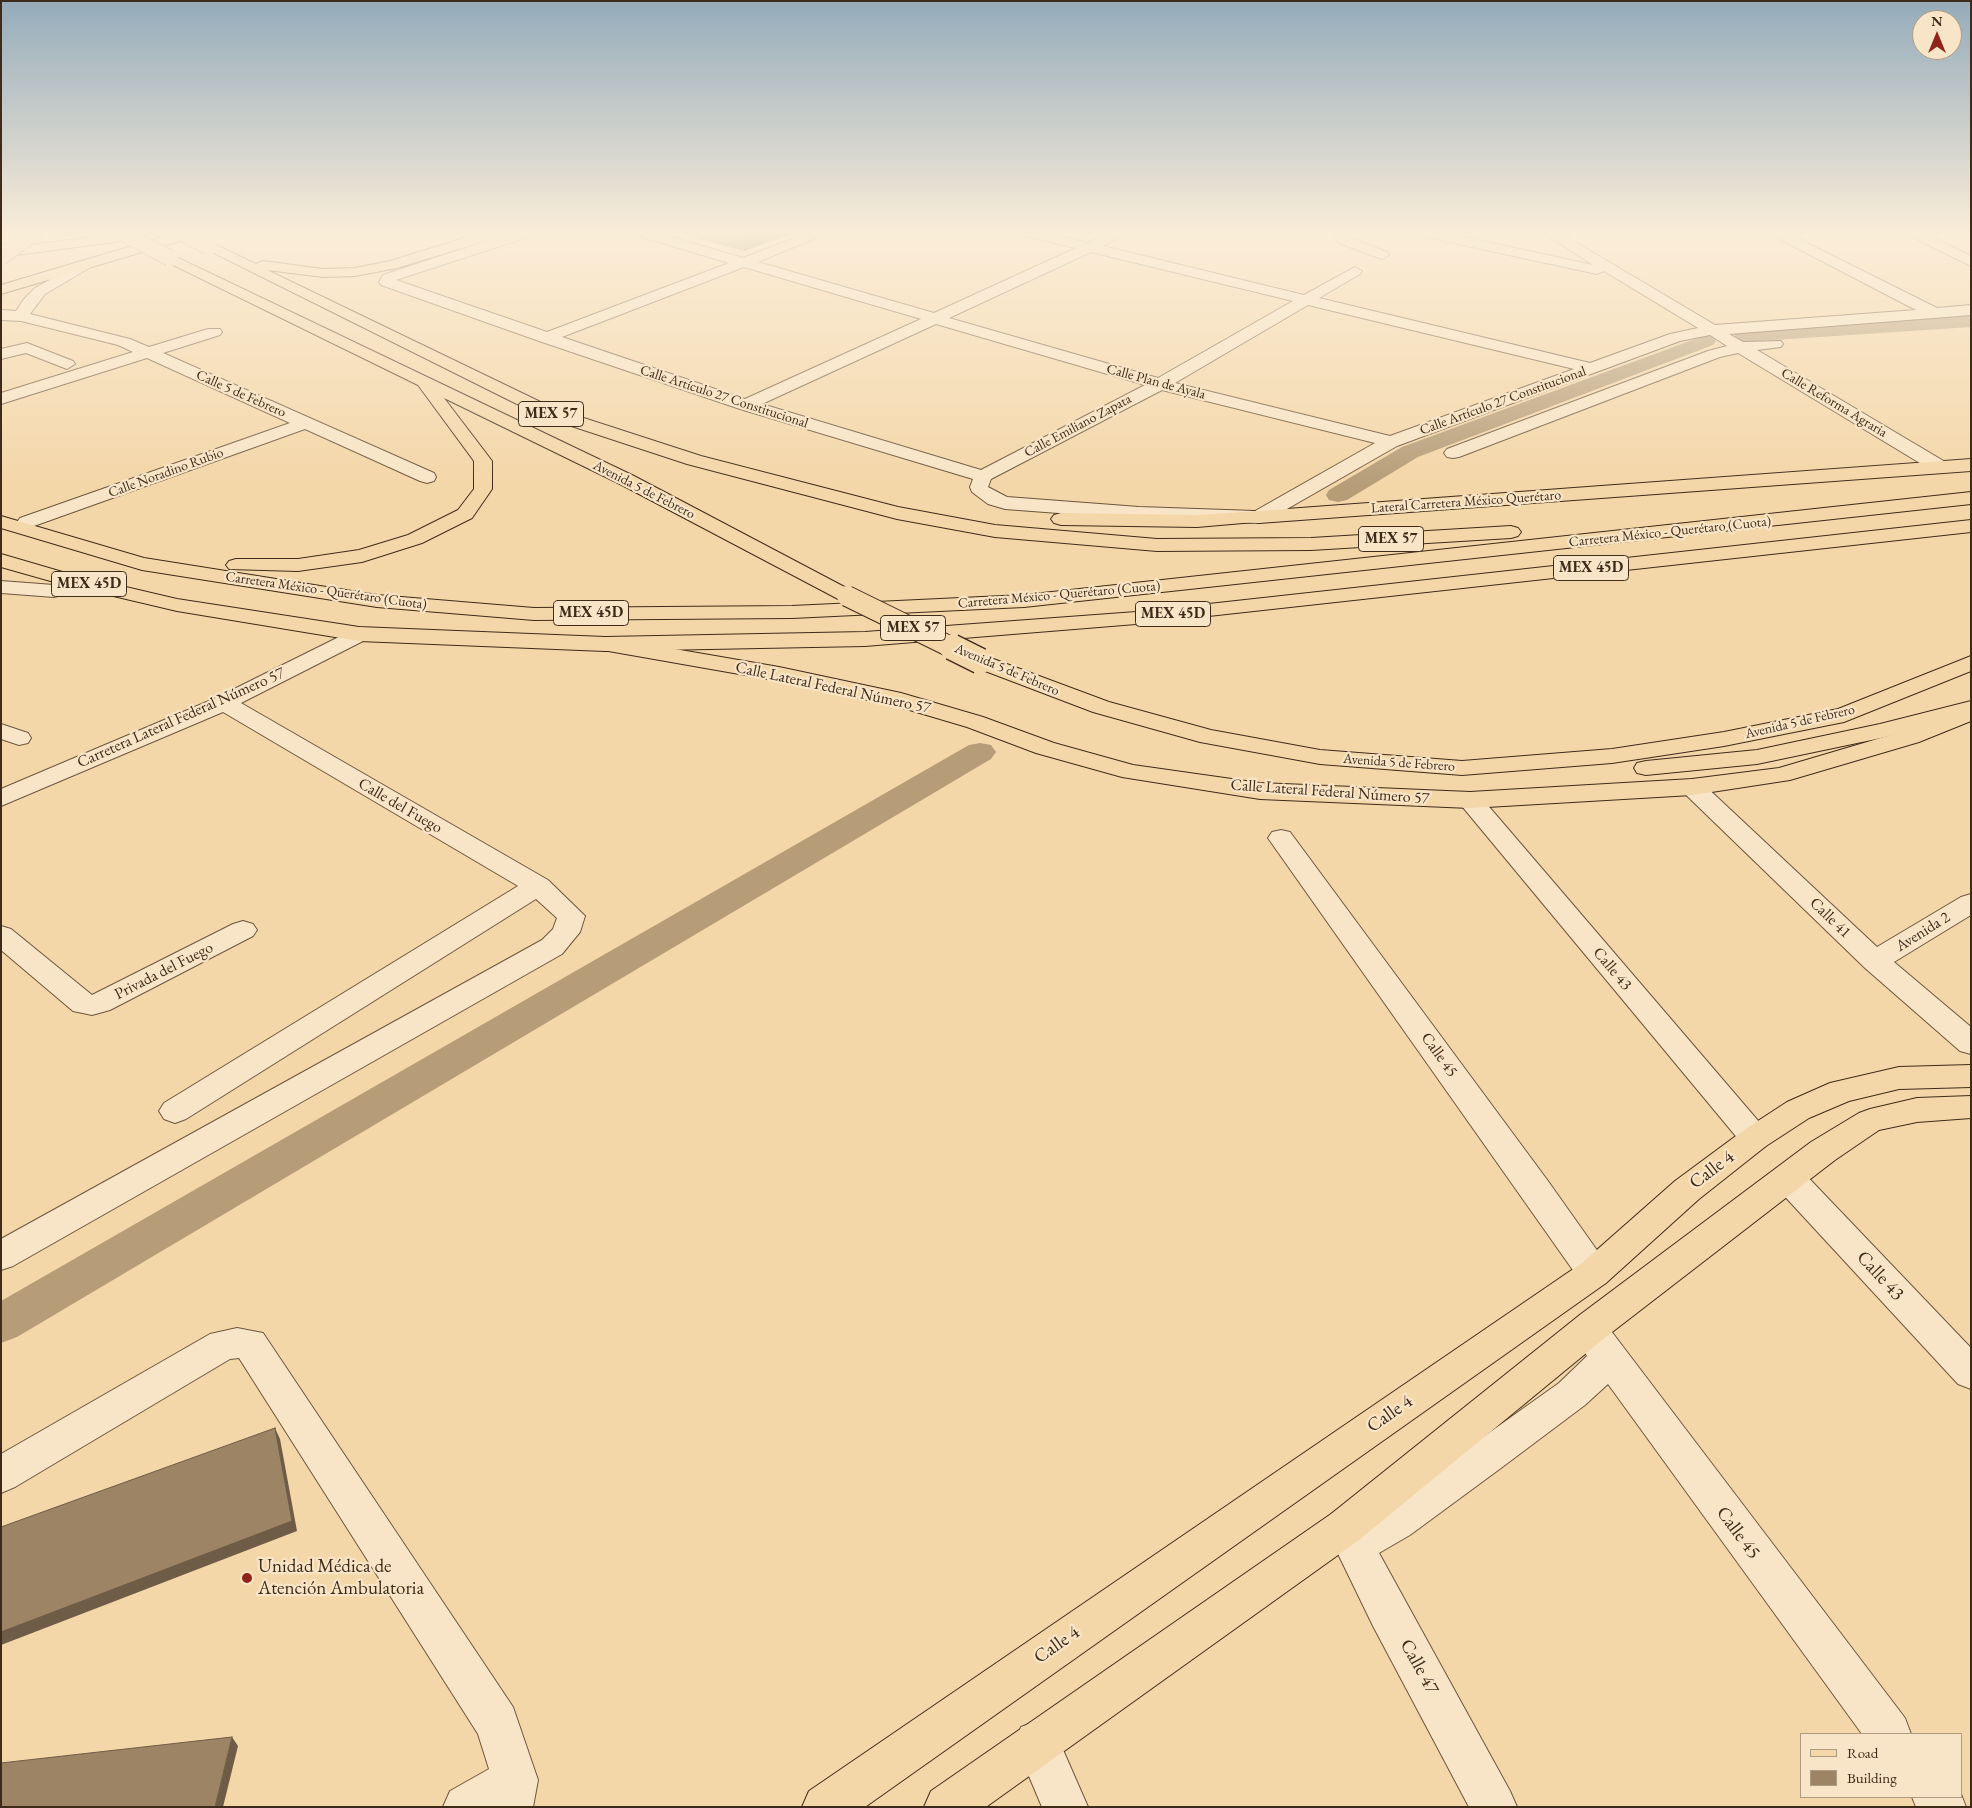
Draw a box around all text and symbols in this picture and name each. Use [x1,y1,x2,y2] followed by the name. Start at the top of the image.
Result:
[1912,10,1962,60] north arrow
[1931,12,1943,30] text: N
[1105,361,1207,403] street label: Calle Plan de Ayala
[638,362,810,432] street label: Calle Artículo 27 Constitucional
[1417,363,1589,439] street label: Calle Artículo 27 Constitucional
[1778,365,1890,441] street label: Calle Reforma Agraria
[193,367,289,421] street label: Calle 5 de Febrero
[1022,391,1134,461] street label: Calle Emiliano Zapata
[518,402,584,426] road number: MEX 57
[106,444,226,502] street label: Calle Noradino Rubio
[590,457,698,523] street label: Avenida 5 de Febrero
[1370,487,1562,517] street label: Lateral Carretera México Querétaro
[1568,513,1772,551] street label: Carretera México - Querétaro (Cuota)
[1358,526,1424,552] road number: MEX 57
[1554,556,1628,580] road number: MEX 45D
[224,569,428,613] street label: Carretera México - Querétaro (Cuota)
[52,572,126,596] road number: MEX 45D
[957,578,1161,612] street label: Carretera México - Querétaro (Cuota)
[554,600,628,626] road number: MEX 45D
[1136,602,1210,626] road number: MEX 45D
[880,616,946,640] road number: MEX 57
[952,640,1062,700] street label: Avenida 5 de Febrero
[734,658,932,718] street label: Calle Lateral Federal Número 57
[74,663,288,773] street label: Carretera Lateral Federal Número 57
[1743,701,1857,743] street label: Avenida 5 de Febrero
[1342,751,1456,775] street label: Avenida 5 de Febrero
[355,774,445,838] street label: Calle del Fuego
[1230,775,1430,809] street label: Calle Lateral Federal Número 57
[1805,894,1855,942] street label: Calle 41
[1892,908,1954,956] street label: Avenida 2
[112,938,216,1004] street label: Privada del Fuego
[1589,944,1635,994] street label: Calle 43
[1416,1029,1462,1081] street label: Calle 45
[1685,1146,1739,1194] street label: Calle 4
[1851,1246,1909,1306] street label: Calle 43
[1363,1390,1417,1438] street label: Calle 4
[1711,1502,1765,1564] street label: Calle 45
[258,1556,424,1600] place label: Unidad Médica de Atención Ambulatoria
[240,1571,254,1585] marker: Unidad Médica de Atención Ambulatoria
[1030,1621,1084,1669] street label: Calle 4
[1395,1635,1443,1699] street label: Calle 47
[1800,1733,1962,1798] legend
[1847,1743,1878,1762] text: Road
[1847,1768,1897,1787] text: Building

